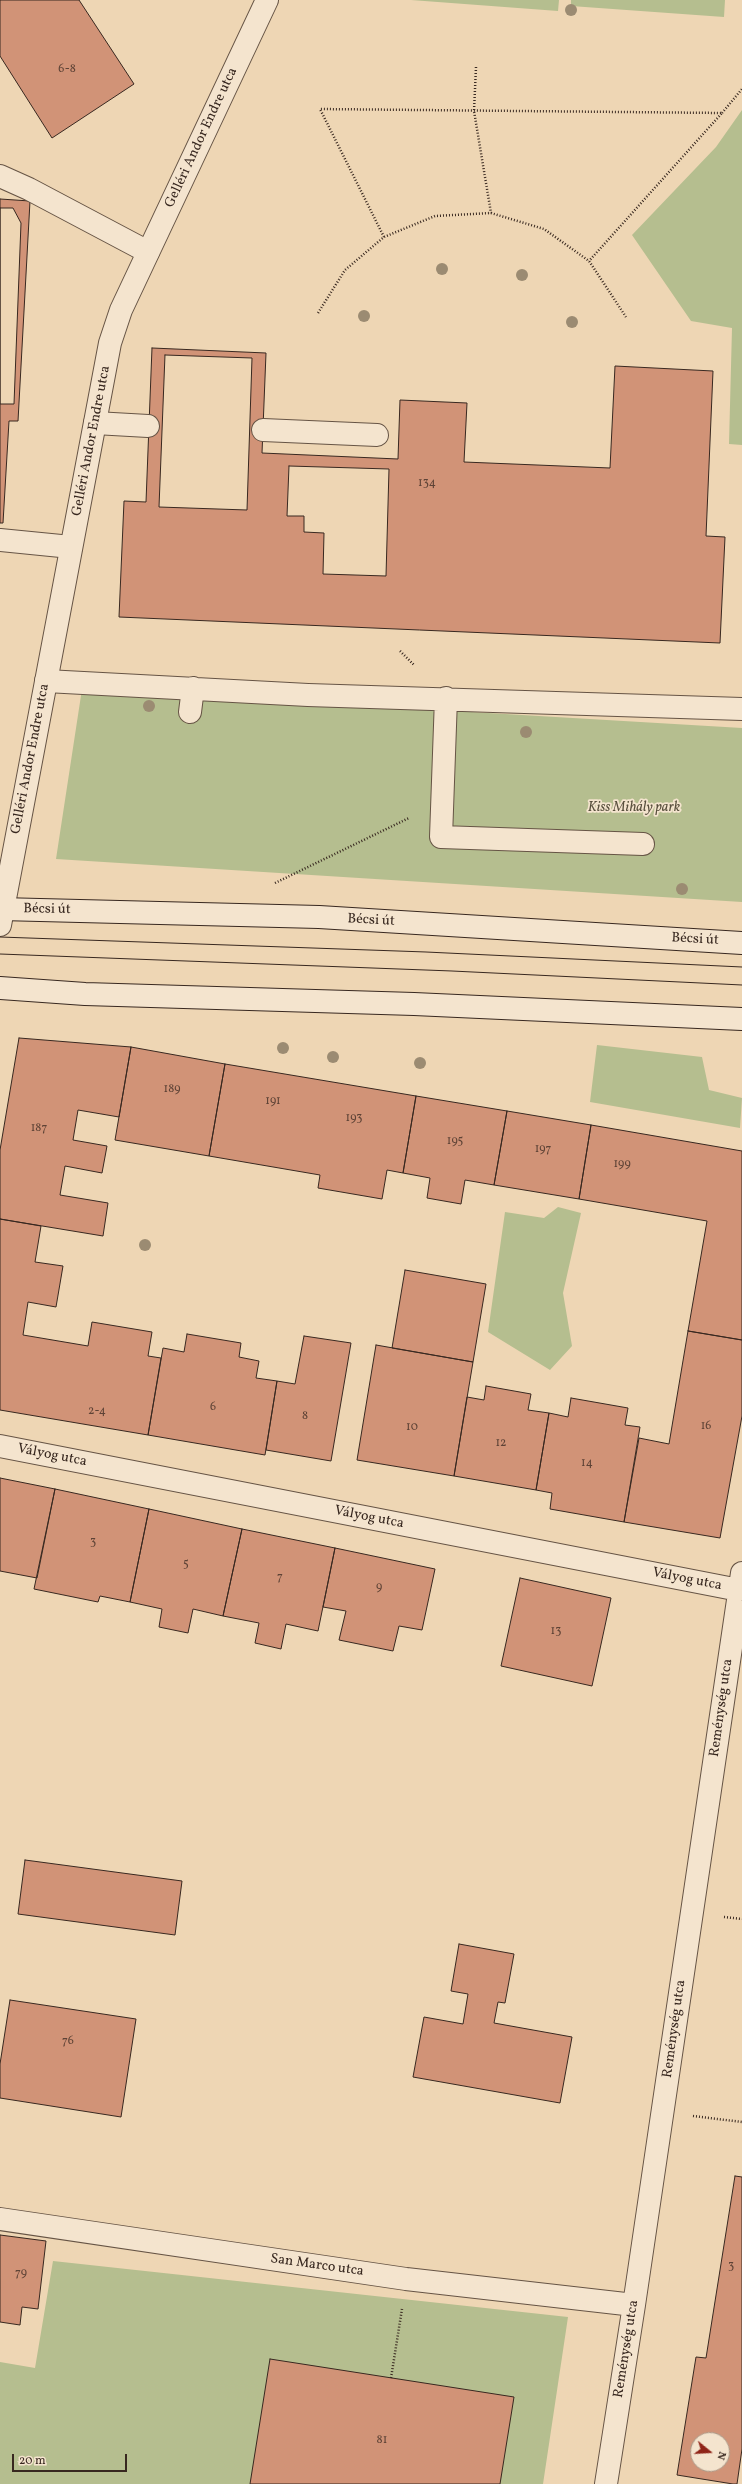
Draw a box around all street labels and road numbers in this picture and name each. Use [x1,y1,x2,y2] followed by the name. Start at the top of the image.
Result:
[162,65,242,211] street label: Gelléri Andor Endre utca
[69,364,115,518] street label: Gelléri Andor Endre utca
[8,682,54,836] street label: Gelléri Andor Endre utca
[23,901,71,919] street label: Bécsi út
[347,911,395,931] street label: Bécsi út
[671,930,719,950] street label: Bécsi út
[16,1441,88,1471] street label: Vályog utca
[333,1503,405,1533] street label: Vályog utca
[651,1565,723,1595] street label: Vályog utca
[707,1658,737,1758] street label: Reménység utca
[660,1979,690,2079] street label: Reménység utca
[269,2251,365,2281] street label: San Marco utca
[611,2299,643,2399] street label: Reménység utca

